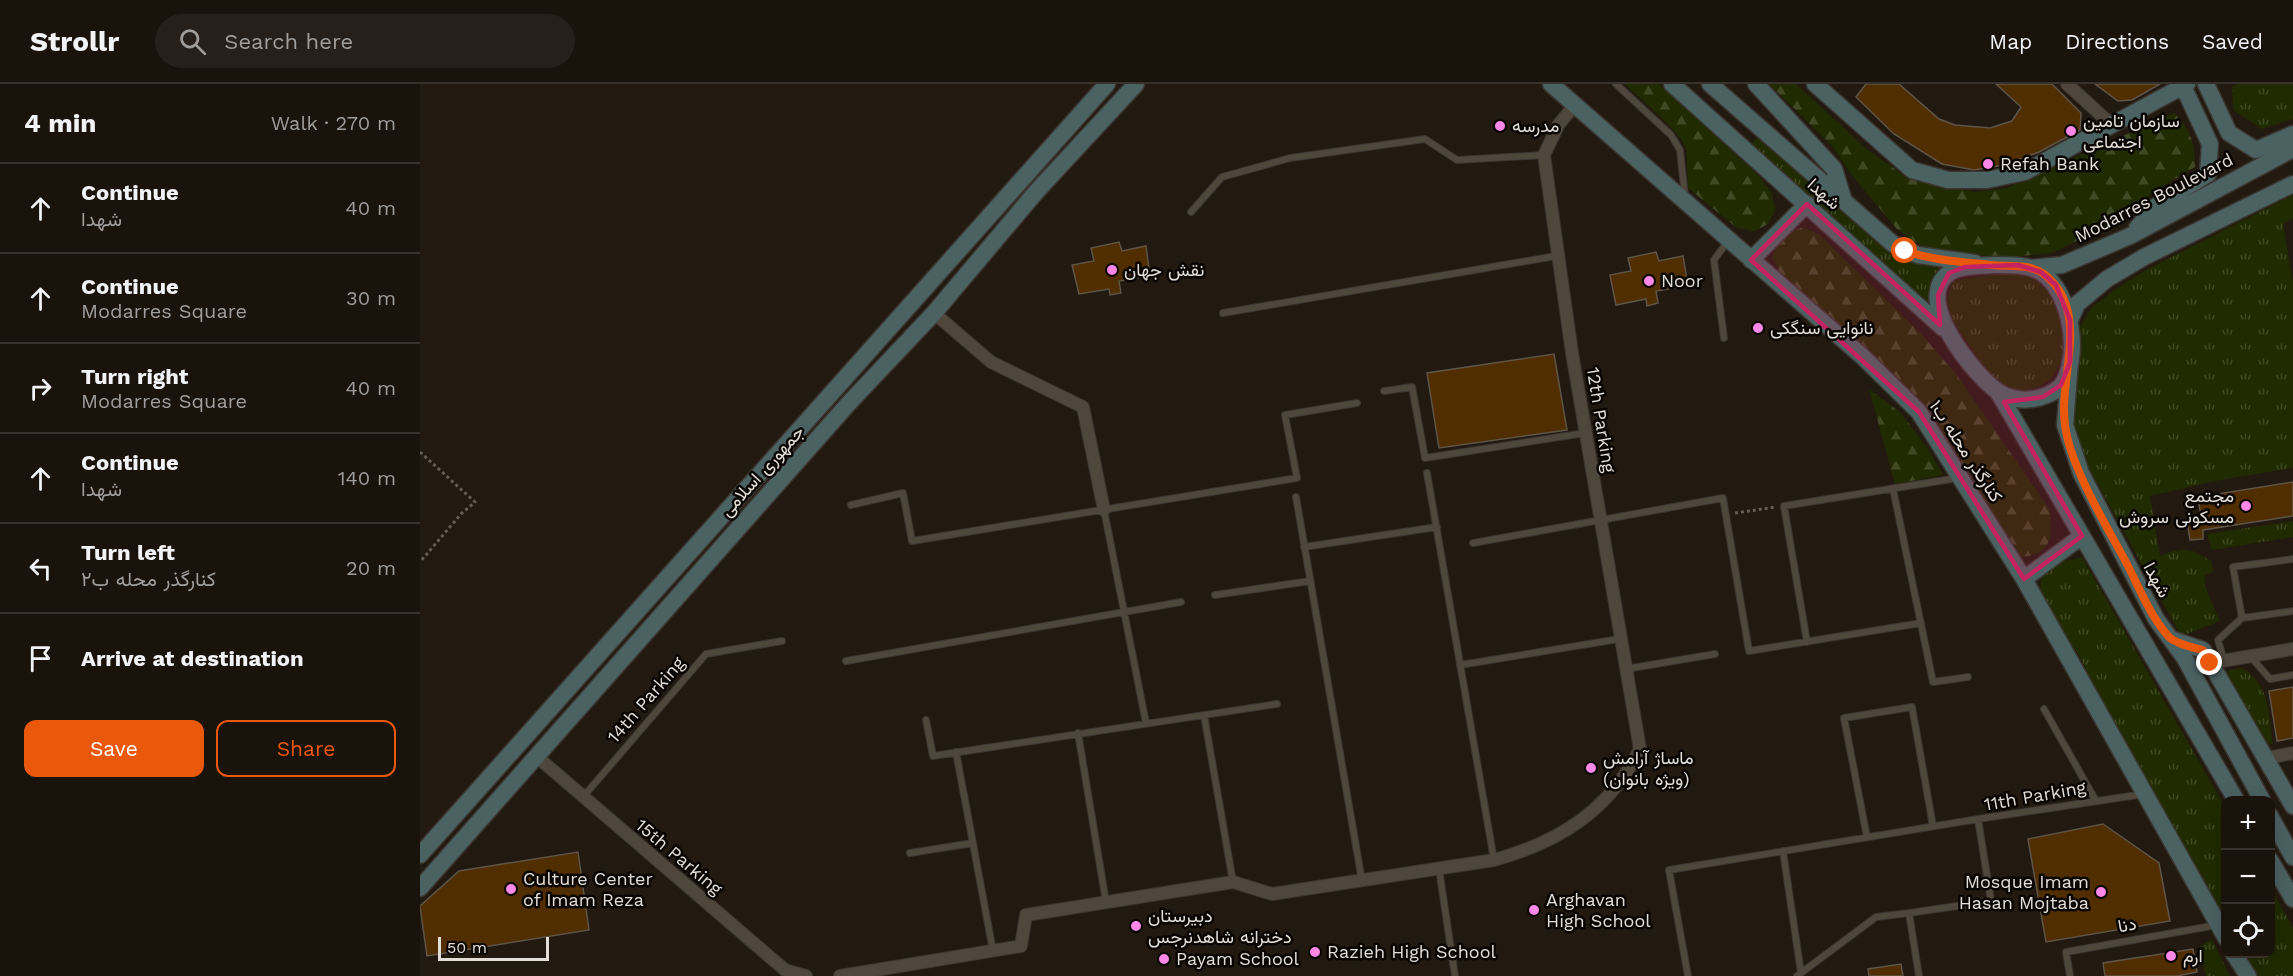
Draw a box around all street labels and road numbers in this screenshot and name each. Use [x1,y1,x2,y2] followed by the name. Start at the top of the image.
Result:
[2071,149,2236,247] street label: Modarres Boulevard
[1803,173,1845,215] street label: شهدا
[1583,366,1620,475] street label: 12th Parking
[1925,396,2007,506] street label: کنارگذر محله ب۱
[715,421,809,521] street label: جمهوری اسلامی
[2139,559,2175,601] street label: شهدا
[603,652,689,747] street label: 14th Parking
[1982,776,2088,815] street label: 11th Parking
[632,814,727,899] street label: 15th Parking
[2116,913,2138,936] street label: دنا

